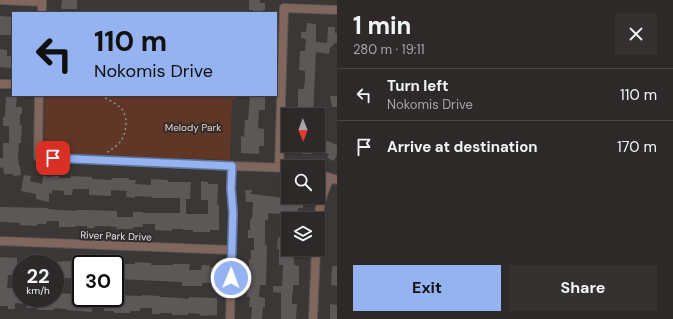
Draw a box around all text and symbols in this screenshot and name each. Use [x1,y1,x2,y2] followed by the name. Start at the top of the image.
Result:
[353,10,411,41] text: 1 min
[615,13,657,55] button: close
[94,23,167,60] text: 110 m
[28,28,80,80] icon: left
[353,41,425,58] text: 280 m · 19:11
[94,59,213,83] text: Nokomis Drive
[387,76,448,96] text: Turn left
[353,84,375,106] icon: left
[620,85,657,105] text: 110 m
[387,96,473,113] text: Nokomis Drive
[281,108,325,152] north arrow
[281,108,325,256] map controls
[165,121,221,134] park label: Melody Park
[353,136,375,158] icon: arrive
[387,137,538,157] text: Arrive at destination
[617,137,657,157] text: 170 m
[36,141,70,175] pin
[42,147,64,169] icon: arrive
[281,160,325,204] button: search
[281,212,325,256] button: layers
[80,228,152,244] street label: River Park Drive
[72,255,124,307] speed limit sign: 30
[210,257,252,299] position arrow
[26,263,50,289] text: 22
[353,265,501,311] button: Exit
[509,265,657,311] button: Share
[26,284,50,297] text: km/h

